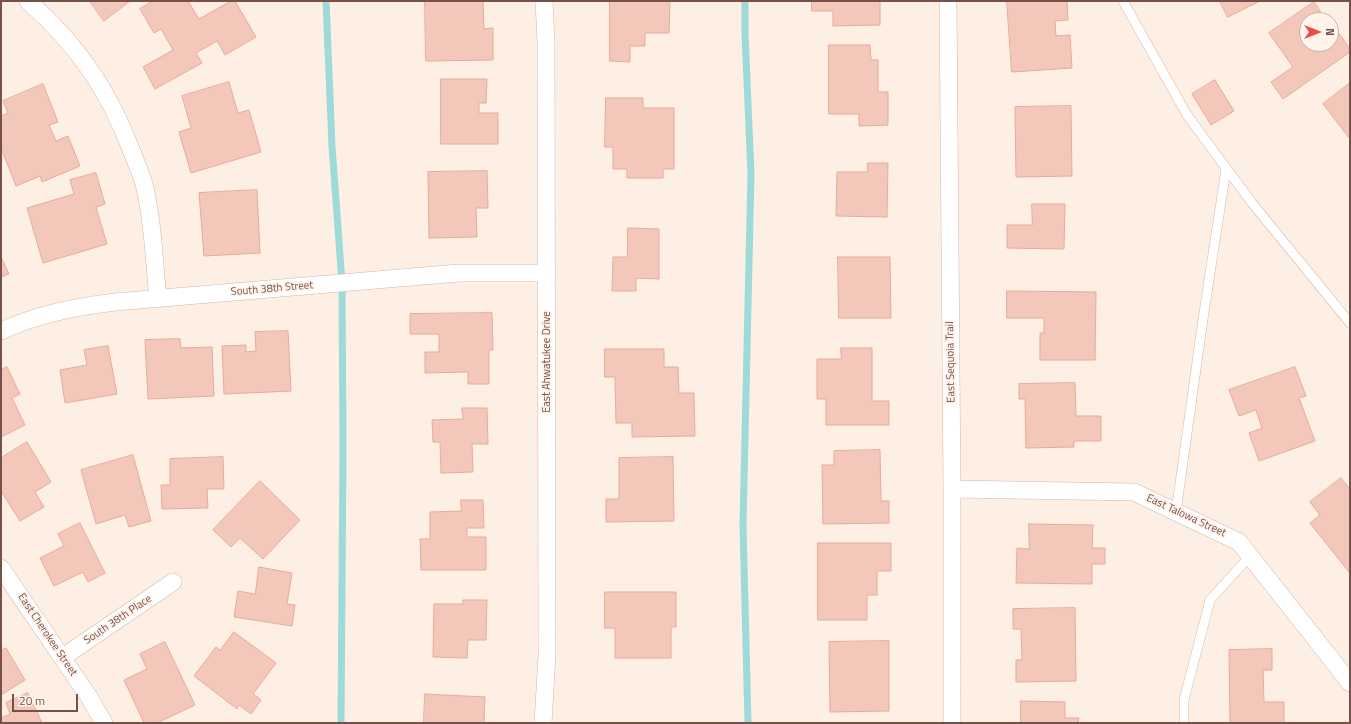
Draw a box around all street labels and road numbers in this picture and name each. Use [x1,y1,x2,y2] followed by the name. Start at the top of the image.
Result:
[230,279,314,299] street label: South 38th Street
[540,311,554,413] street label: East Ahwatukee Drive
[944,321,958,403] street label: East Sequoia Trail
[1144,492,1228,540] street label: East Talowa Street
[14,591,80,679] street label: East Cherokee Street
[81,592,155,648] street label: South 38th Place

